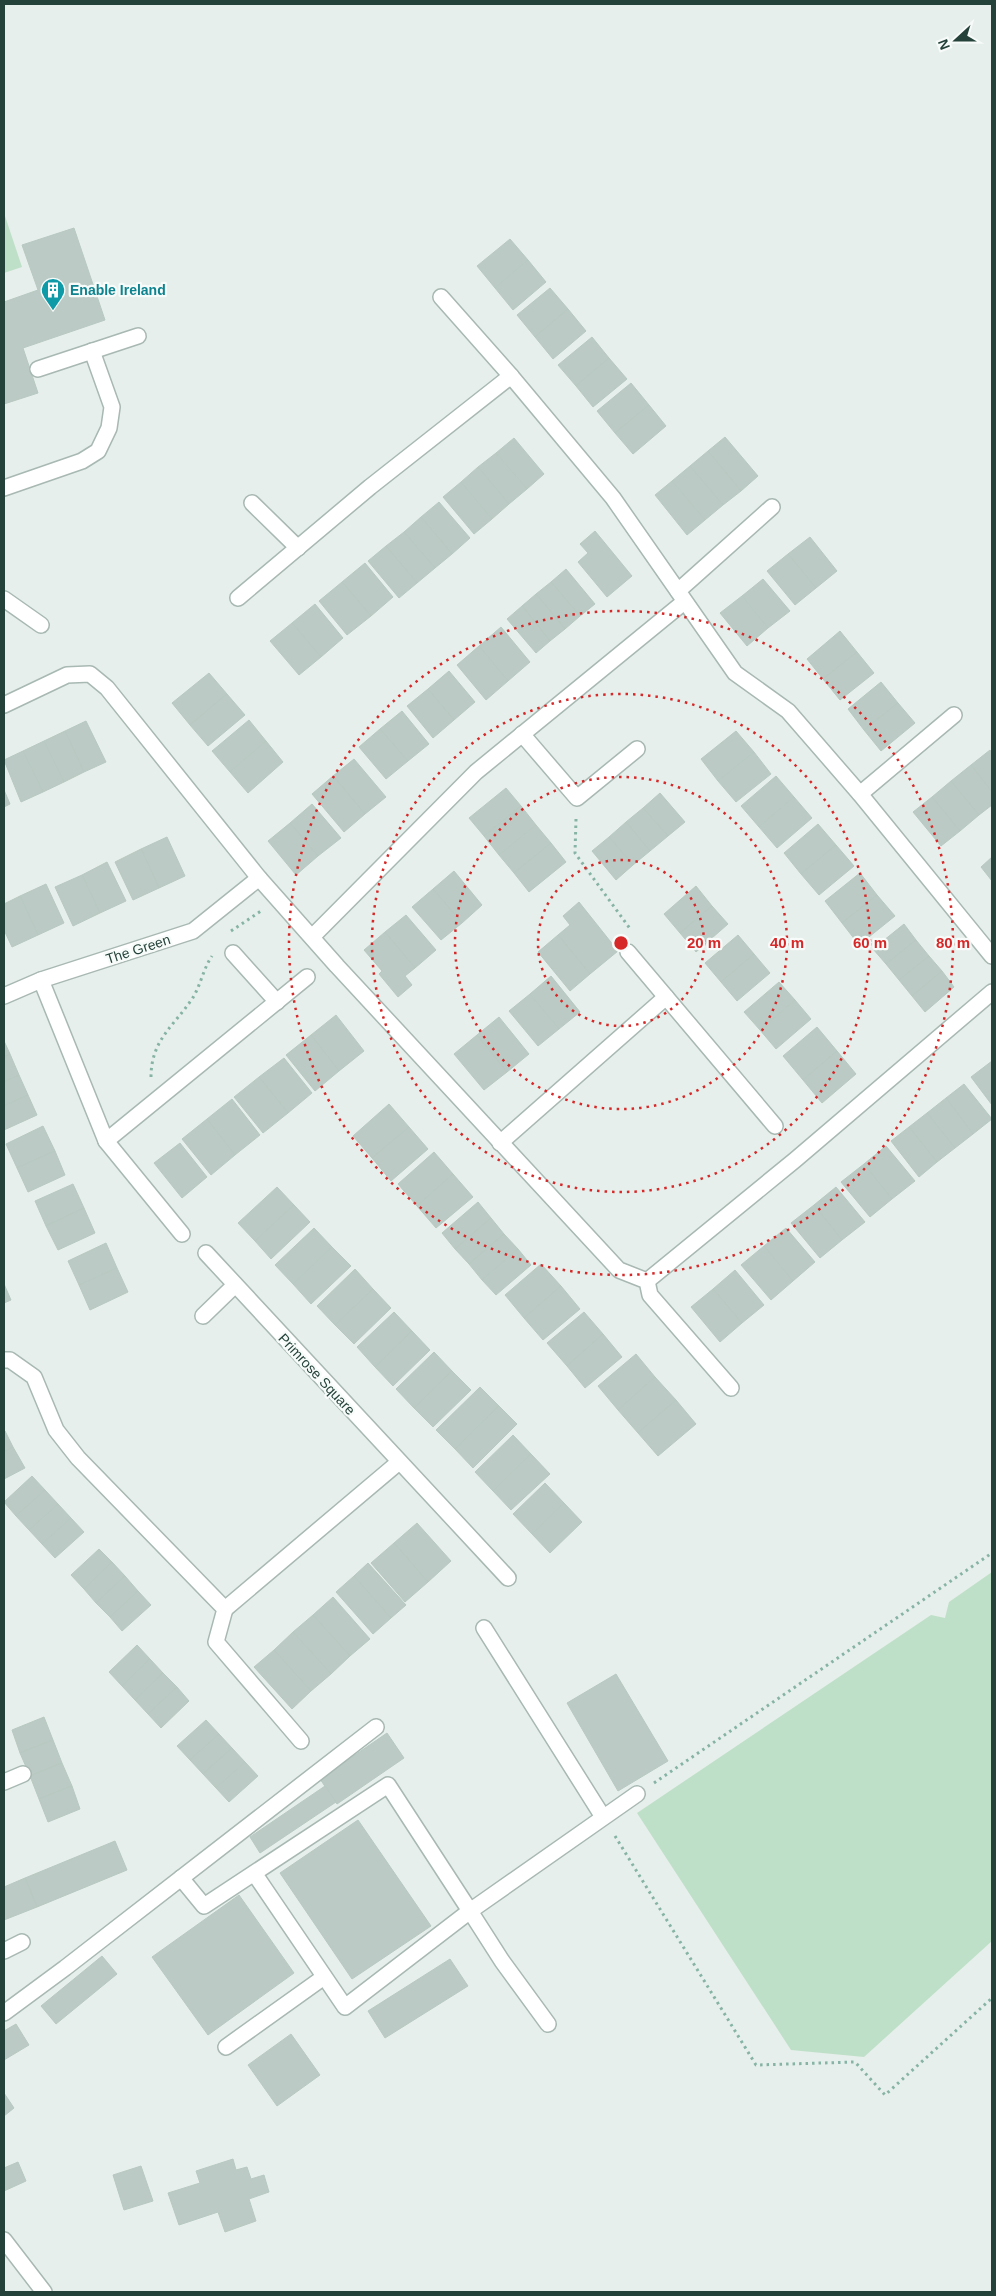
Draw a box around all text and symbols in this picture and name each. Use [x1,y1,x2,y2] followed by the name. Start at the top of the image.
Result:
[931,15,981,65] north arrow
[935,37,953,52] text: N
[40,277,66,311] building icon: Enable Ireland
[70,282,166,298] place label: Enable Ireland
[104,931,172,967] street label: The Green
[612,934,630,952] centre of rings
[687,934,721,951] text: 20 m
[770,934,804,951] text: 40 m
[853,934,887,951] text: 60 m
[936,934,970,951] text: 80 m
[275,1330,359,1418] street label: Primrose Square

